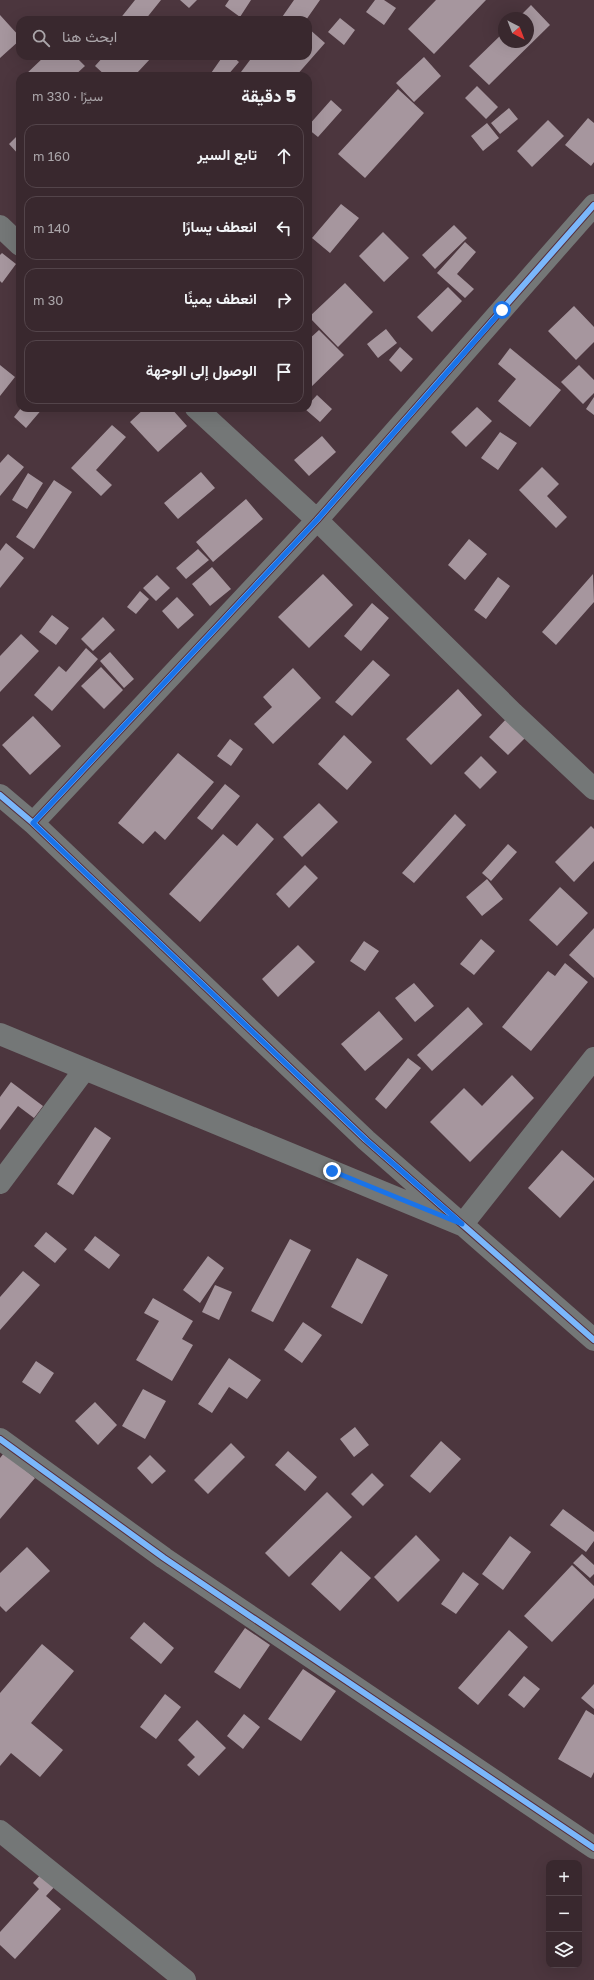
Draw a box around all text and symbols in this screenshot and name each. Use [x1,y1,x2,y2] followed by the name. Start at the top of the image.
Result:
[498,12,534,48] north arrow
[16,16,312,60] search box
[30,27,52,49] icon: search
[62,27,117,45] text: ابحث هنا
[241,85,296,106] text: 5 دقيقة
[32,88,103,104] text: سيرًا · 330 m
[197,145,257,163] text: تابع السير
[273,145,295,167] icon: ahead
[33,148,70,164] text: 160 m
[182,217,257,235] text: انعطف يسارًا
[273,217,295,239] icon: left
[33,220,70,236] text: 140 m
[184,289,257,307] text: انعطف يمينًا
[273,289,295,311] icon: right
[33,292,63,308] text: 30 m
[493,301,511,319] route start
[146,361,257,379] text: الوصول إلى الوجهة
[273,361,295,383] icon: arrive
[323,1162,341,1180] route end
[546,1860,582,1968] map controls
[546,1860,582,1896] button: +
[546,1896,582,1932] button: −
[546,1932,582,1968] button: layers

